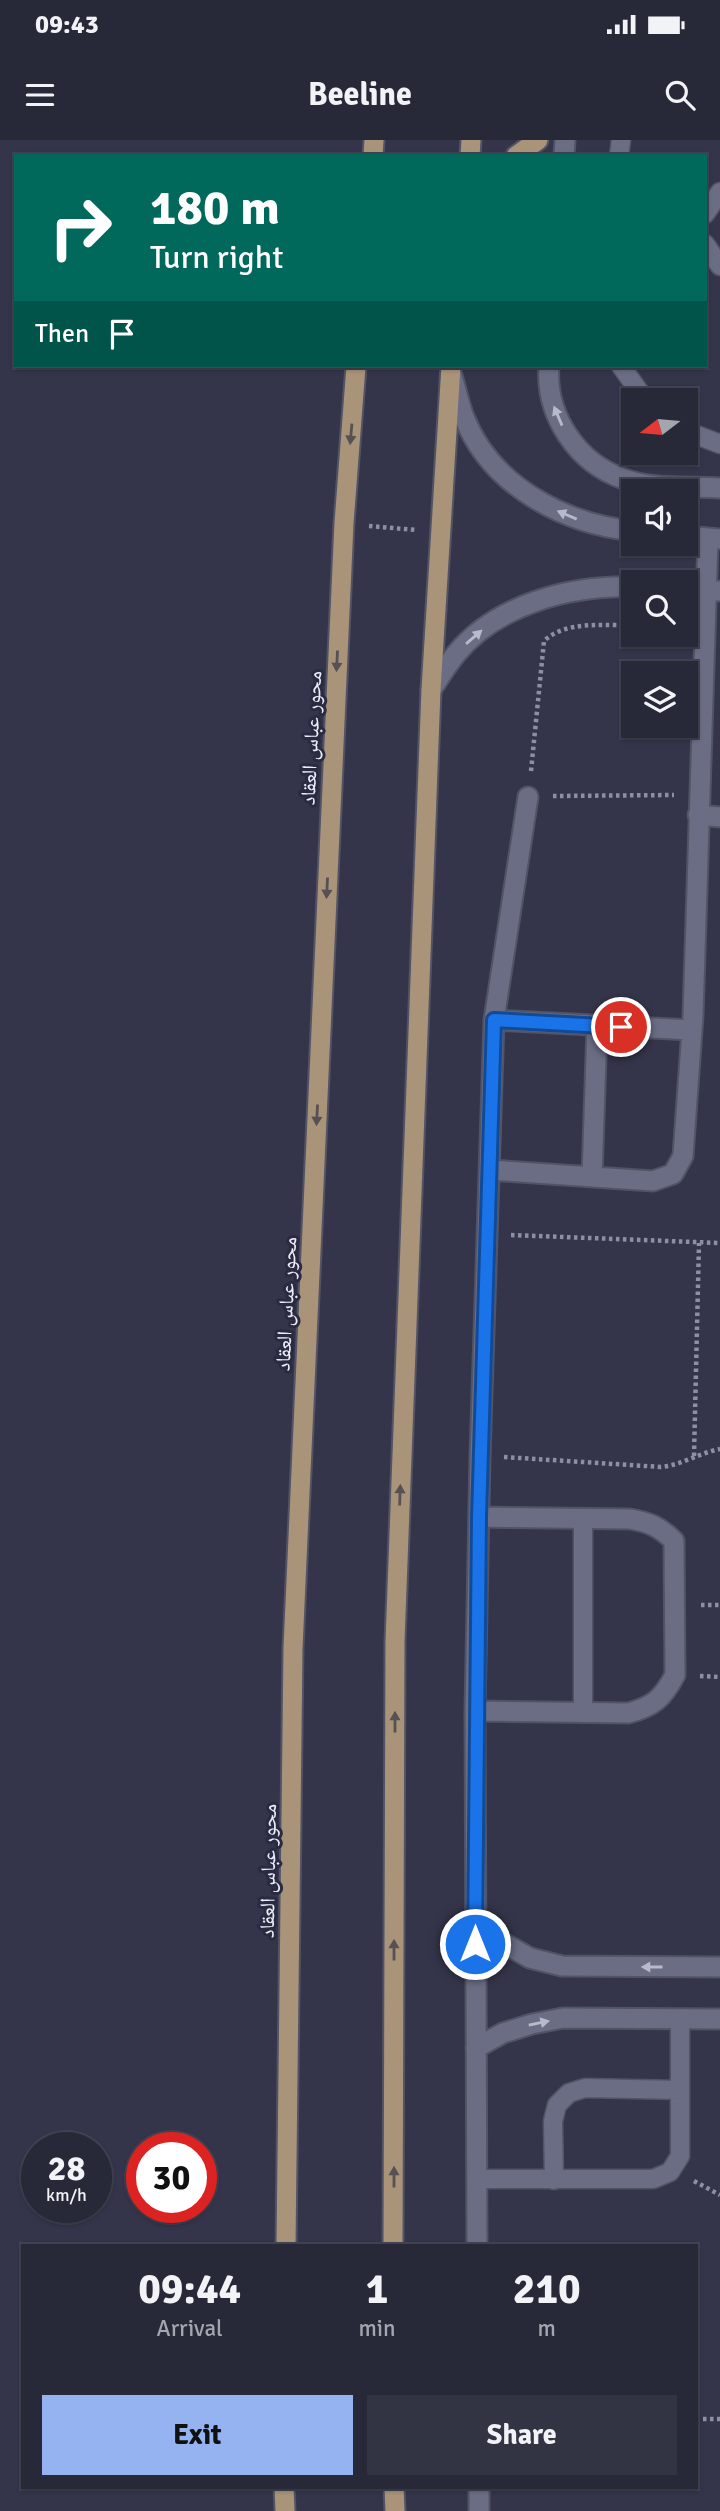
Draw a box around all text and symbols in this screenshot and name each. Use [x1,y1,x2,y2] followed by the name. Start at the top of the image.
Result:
[35,9,99,41] text: 09:43
[308,75,412,114] text: Beeline
[21,76,59,114] icon: menu
[661,76,699,114] icon: search
[150,178,280,238] text: 180 m
[35,182,126,273] icon: right
[150,238,283,277] text: Turn right
[103,315,141,353] icon: arrive
[35,318,89,350] text: Then
[621,388,698,466] north arrow
[621,388,698,738] map controls
[553,405,564,426] one-way arrow
[345,423,356,445] one-way arrow
[621,479,698,556] button: sound
[557,510,578,521] one-way arrow
[621,570,698,647] button: search
[465,629,483,645] one-way arrow
[332,650,343,672] one-way arrow
[621,661,698,738] button: layers
[295,670,327,806] street label: محور عباس العقاد
[322,877,333,899] one-way arrow
[591,997,651,1057] pin
[602,1008,640,1046] icon: arrive
[311,1105,322,1127] one-way arrow
[270,1236,302,1372] street label: محور عباس العقاد
[395,1483,406,1505] one-way arrow
[389,1711,401,1733] one-way arrow
[254,1804,282,1938] street label: محور عباس العقاد
[438,1907,512,1981] position arrow
[388,1938,400,1960] one-way arrow
[641,1961,663,1973] one-way arrow
[528,2017,550,2028] one-way arrow
[126,2132,217,2223] speed limit sign: 30
[48,2147,85,2190] text: 28
[388,2166,400,2188] one-way arrow
[46,2184,87,2206] text: km/h
[138,2264,241,2315] text: 09:44
[366,2264,388,2315] text: 1
[513,2264,581,2315] text: 210
[157,2314,223,2343] text: Arrival
[358,2314,396,2343] text: min
[538,2314,556,2343] text: m
[42,2395,353,2475] button: Exit
[367,2395,677,2475] button: Share

